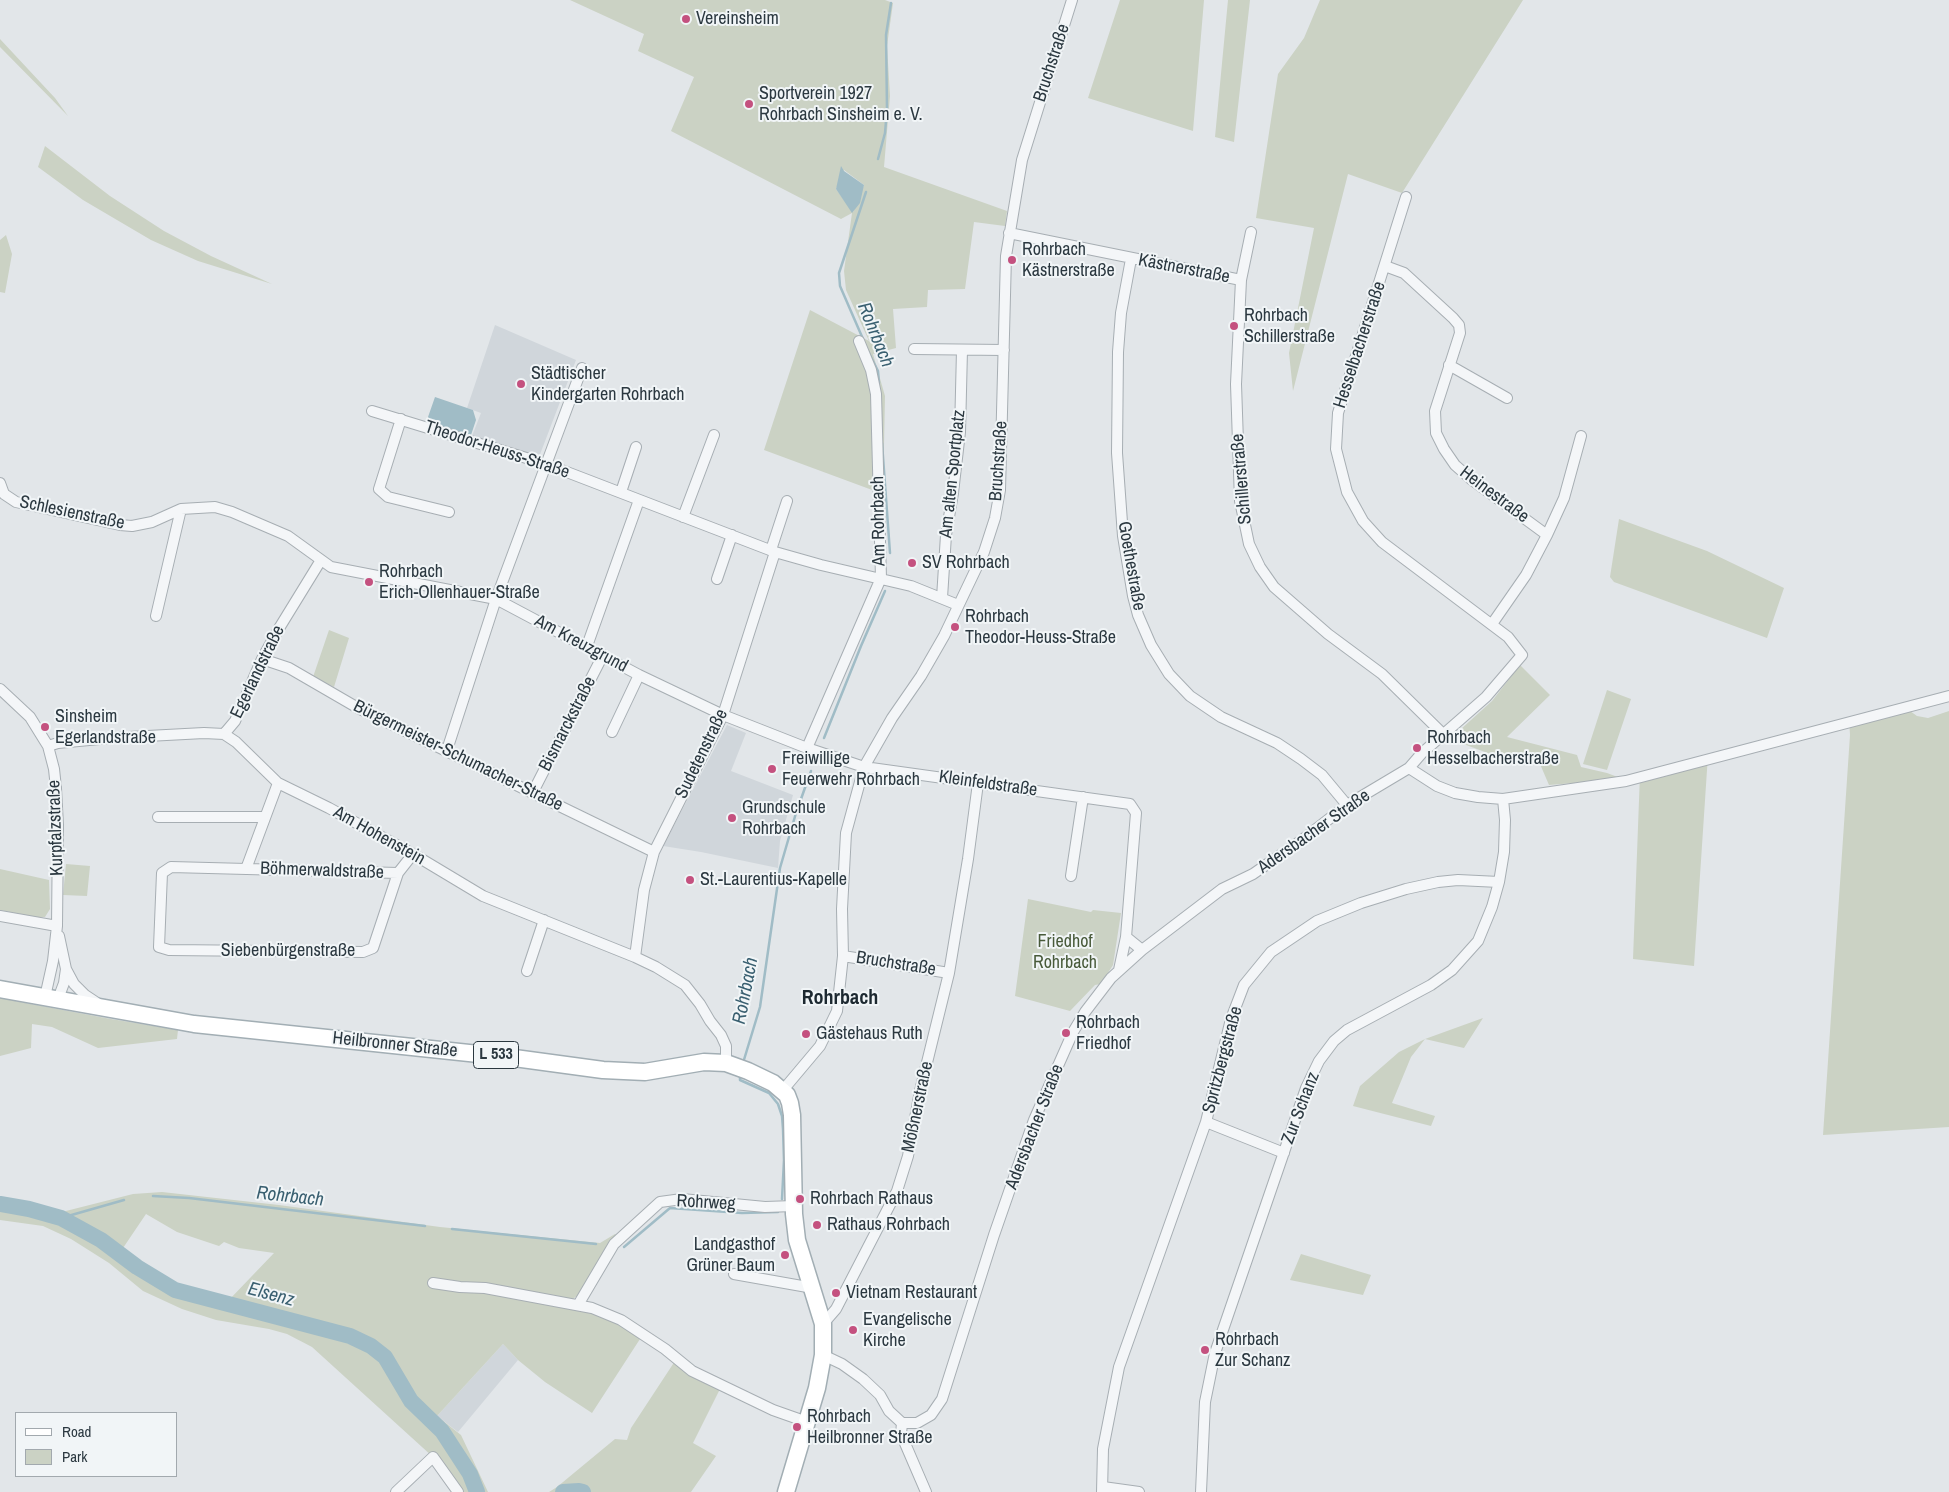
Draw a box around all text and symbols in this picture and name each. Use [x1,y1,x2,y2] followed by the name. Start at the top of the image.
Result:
[696,8,779,30] place label: Vereinsheim
[680,13,692,25] marker: Vereinsheim
[1029,21,1075,105] street label: Bruchstraße
[759,83,923,126] place label: Sportverein 1927 Rohrbach Sinsheim e. V.
[743,98,755,110] marker: Sportverein 1927 Rohrbach Sinsheim e. V.
[1022,239,1115,282] place label: Rohrbach Kästnerstraße
[1136,250,1232,288] street label: Kästnerstraße
[1006,254,1018,266] marker: Rohrbach Kästnerstraße
[1329,279,1391,411] street label: Hesselbacherstraße
[852,299,898,371] water label: Rohrbach
[1244,305,1335,348] place label: Rohrbach Schillerstraße
[1228,320,1240,332] marker: Rohrbach Schillerstraße
[531,363,684,406] place label: Städtischer Kindergarten Rohrbach
[515,378,527,390] marker: Städtischer Kindergarten Rohrbach
[936,409,970,539] street label: Am alten Sportplatz
[422,416,572,484] street label: Theodor-Heuss-Straße
[985,420,1013,502] street label: Bruchstraße
[1227,433,1257,525] street label: Schillerstraße
[1455,462,1533,528] street label: Heinestraße
[867,476,891,566] street label: Am Rohrbach
[18,491,126,535] street label: Schlesienstraße
[1113,520,1149,612] street label: Goethestraße
[922,552,1010,574] place label: SV Rohrbach
[906,557,918,569] marker: SV Rohrbach
[379,561,540,604] place label: Rohrbach Erich-Ollenhauer-Straße
[363,576,375,588] marker: Rohrbach Erich-Ollenhauer-Straße
[965,606,1116,649] place label: Rohrbach Theodor-Heuss-Straße
[531,610,631,678] street label: Am Kreuzgrund
[949,621,961,633] marker: Rohrbach Theodor-Heuss-Straße
[226,622,290,722] street label: Egerlandstraße
[535,673,601,775] street label: Bismarckstraße
[350,696,566,816] street label: Bürgermeister-Schumacher-Straße
[55,706,156,749] place label: Sinsheim Egerlandstraße
[671,706,733,802] street label: Sudetenstraße
[39,721,51,733] marker: Sinsheim Egerlandstraße
[1427,727,1559,770] place label: Rohrbach Hesselbacherstraße
[1411,742,1423,754] marker: Rohrbach Hesselbacherstraße
[782,748,920,791] place label: Freiwillige Feuerwehr Rohrbach
[766,763,778,775] marker: Freiwillige Feuerwehr Rohrbach
[937,766,1039,802] street label: Kleinfeldstraße
[44,780,68,876] street label: Kurpfalzstraße
[1254,785,1374,879] street label: Adersbacher Straße
[742,797,826,840] place label: Grundschule Rohrbach
[329,802,429,870] street label: Am Hohenstein
[726,812,738,824] marker: Grundschule Rohrbach
[260,858,384,884] street label: Böhmerwaldstraße
[700,869,847,891] place label: St.-Laurentius-Kapelle
[684,874,696,886] marker: St.-Laurentius-Kapelle
[1033,931,1097,974] park label: Friedhof Rohrbach
[221,940,355,962] street label: Siebenbürgenstraße
[855,947,937,981] street label: Bruchstraße
[728,956,764,1026] water label: Rohrbach
[802,987,878,1011] district label: Rohrbach
[1198,1004,1248,1116] street label: Spritzbergstraße
[1076,1012,1140,1054] place label: Rohrbach Friedhof
[816,1023,923,1045] place label: Gästehaus Ruth
[1060,1027,1072,1039] marker: Rohrbach Friedhof
[331,1028,459,1062] street label: Heilbronner Straße
[800,1028,812,1040] marker: Gästehaus Ruth
[474,1042,518,1068] road number: L 533
[898,1059,938,1155] street label: Mößnerstraße
[1001,1061,1069,1193] street label: Adersbacher Straße
[1277,1069,1325,1147] street label: Zur Schanz
[255,1182,325,1212] water label: Rohrbach
[810,1188,933,1210] place label: Rohrbach Rathaus
[676,1191,736,1215] street label: Rohrweg
[794,1193,806,1205] marker: Rohrbach Rathaus
[827,1214,950,1236] place label: Rathaus Rohrbach
[811,1219,823,1231] marker: Rathaus Rohrbach
[686,1234,775,1276] place label: Landgasthof Grüner Baum
[779,1249,791,1261] marker: Landgasthof Grüner Baum
[245,1278,297,1312] water label: Elsenz
[846,1282,977,1304] place label: Vietnam Restaurant
[830,1287,842,1299] marker: Vietnam Restaurant
[863,1309,952,1352] place label: Evangelische Kirche
[847,1324,859,1336] marker: Evangelische Kirche
[1215,1329,1290,1372] place label: Rohrbach Zur Schanz
[1199,1344,1211,1356] marker: Rohrbach Zur Schanz
[807,1406,933,1448] place label: Rohrbach Heilbronner Straße
[15,1412,178,1477] legend
[62,1421,91,1442] text: Road
[791,1421,803,1433] marker: Rohrbach Heilbronner Straße
[62,1446,87,1467] text: Park

